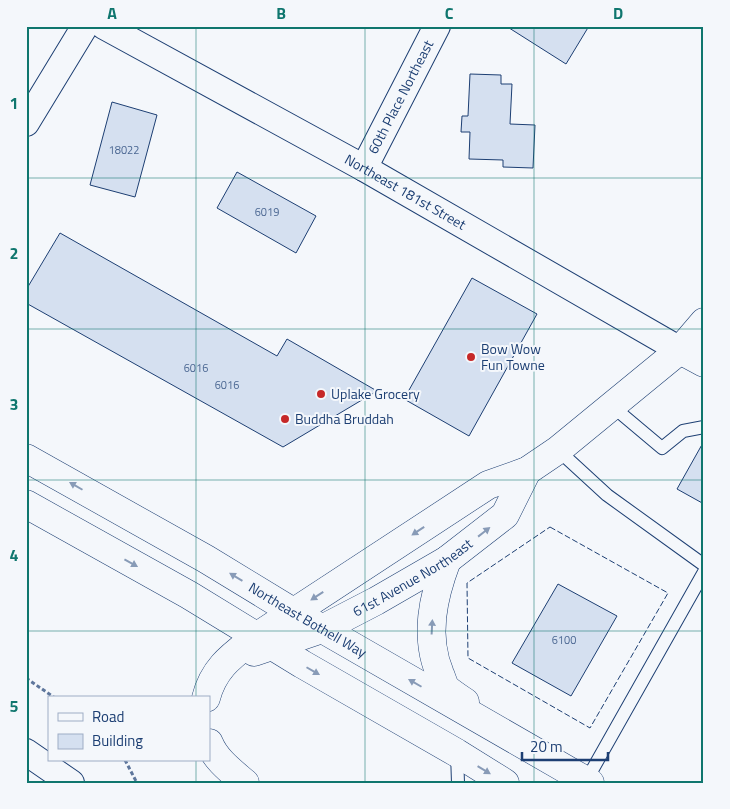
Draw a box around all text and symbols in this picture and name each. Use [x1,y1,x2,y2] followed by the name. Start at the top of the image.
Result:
[107,1,117,25] text: A
[276,1,286,25] text: B
[445,1,454,25] text: C
[613,1,623,25] text: D
[362,36,438,157] street label: 60th Place Northeast
[10,91,18,115] text: 1
[109,142,139,158] house number: 18022
[341,148,470,235] street label: Northeast 181st Street
[255,204,279,220] house number: 6019
[10,241,18,265] text: 2
[481,338,545,375] place label: Bow Wow Fun Towne
[465,351,477,363] marker: Bow Wow Fun Towne
[184,360,208,376] house number: 6016
[215,377,239,393] house number: 6016
[331,383,420,404] place label: Uplake Grocery
[315,388,327,400] marker: Uplake Grocery
[10,392,18,416] text: 3
[295,408,394,429] place label: Buddha Bruddah
[279,413,291,425] marker: Buddha Bruddah
[69,482,84,490] one-way arrow
[412,527,425,536] one-way arrow
[477,527,490,537] one-way arrow
[349,533,477,621] street label: 61st Avenue Northeast
[10,543,19,567] text: 4
[124,559,139,567] one-way arrow
[229,573,243,582] one-way arrow
[245,577,371,662] street label: Northeast Bothell Way
[310,591,323,601] one-way arrow
[428,619,436,635] one-way arrow
[552,632,576,648] house number: 6100
[306,666,319,675] one-way arrow
[409,678,422,687] one-way arrow
[10,694,19,718] text: 5
[48,696,210,762] legend
[92,705,124,728] text: Road
[92,729,143,752] text: Building
[522,729,609,761] scale bar
[530,735,563,758] text: 20 m
[477,765,490,774] one-way arrow

